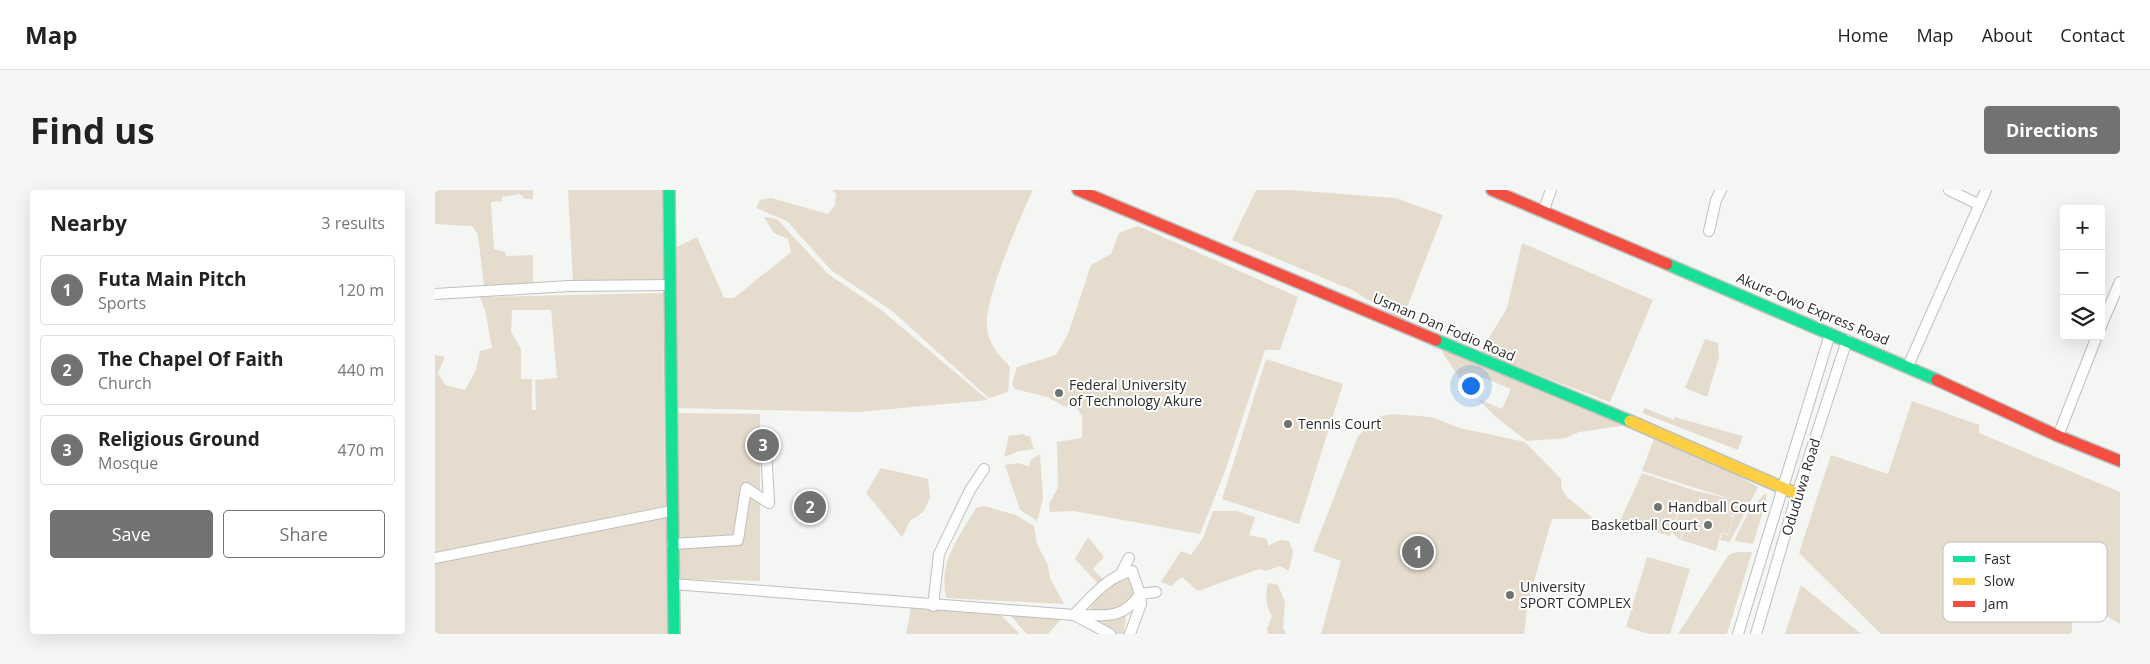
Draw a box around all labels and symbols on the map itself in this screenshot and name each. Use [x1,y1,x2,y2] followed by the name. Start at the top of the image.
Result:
[1734,268,1893,349] street label: Akure-Owo Express Road
[1370,288,1518,365] street label: Usman Dan Fodio Road
[1458,373,1484,399] your location
[1069,375,1202,410] place label: Federal University of Technology Akure
[1053,387,1065,399] marker: Federal University of Technology Akure
[1298,414,1381,433] place label: Tennis Court
[1282,418,1294,430] marker: Tennis Court
[747,426,779,464] pin: 3
[1777,436,1824,538] street label: Oduduwa Road
[794,488,826,526] pin: 2
[1668,497,1767,516] place label: Handball Court
[1652,501,1664,513] marker: Handball Court
[1591,515,1698,534] place label: Basketball Court
[1702,519,1714,531] marker: Basketball Court
[1402,533,1434,571] pin: 1
[1943,542,2107,622] legend
[1984,549,2011,568] text: Fast
[1984,571,2015,590] text: Slow
[1520,577,1632,612] place label: University SPORT COMPLEX
[1504,589,1516,601] marker: University SPORT COMPLEX
[1982,594,2009,613] text: Jam

